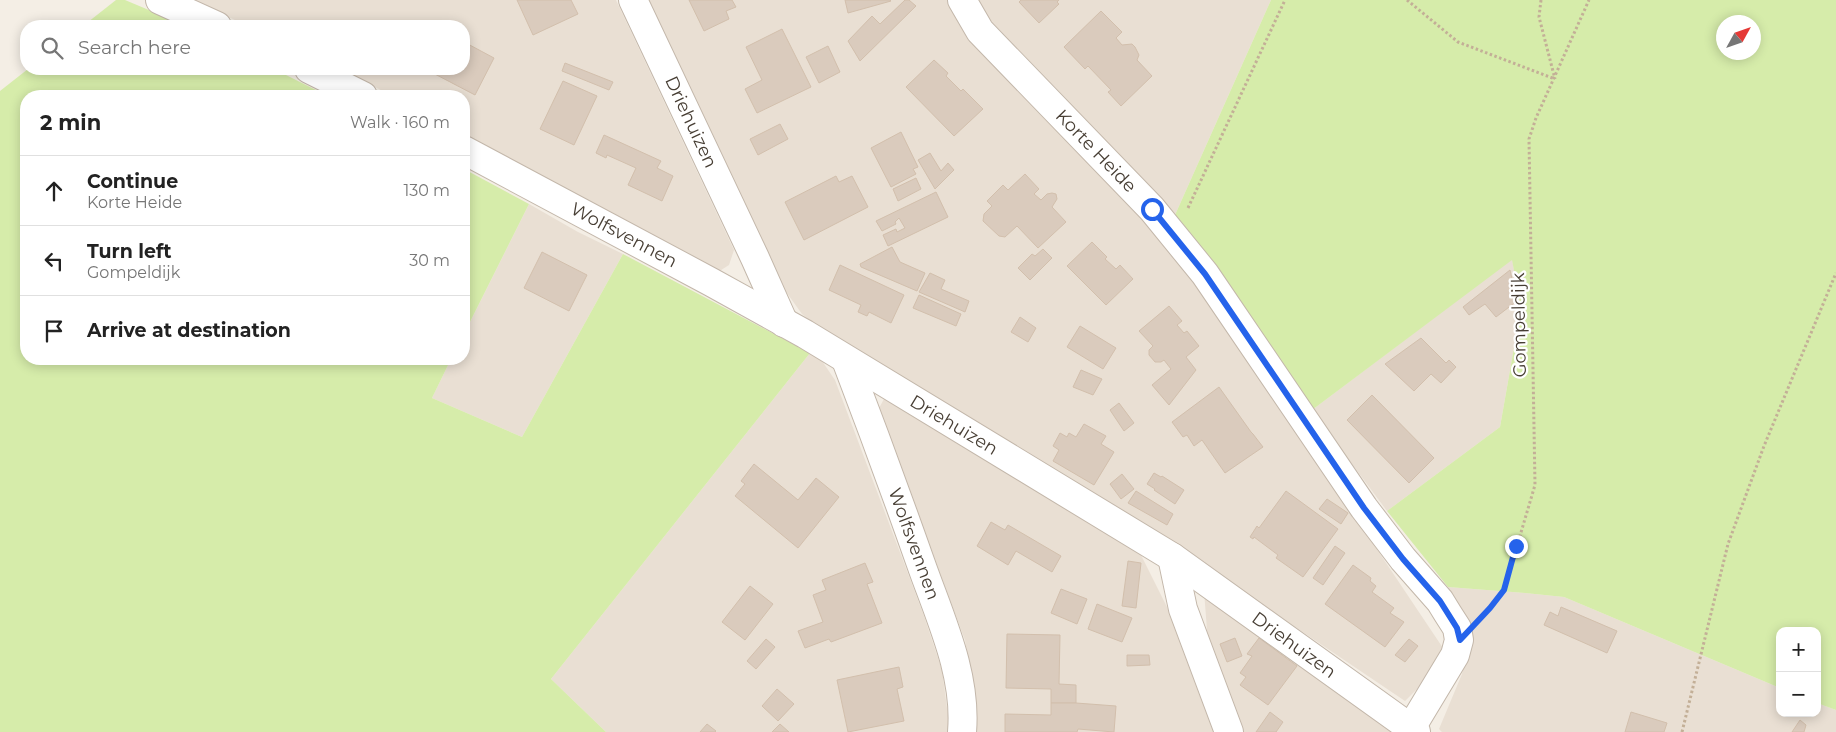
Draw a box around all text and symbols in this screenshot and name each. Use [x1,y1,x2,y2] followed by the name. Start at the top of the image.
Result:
[1716,15,1761,60] north arrow
[20,20,470,75] search box
[38,34,66,62] icon: search
[78,36,191,59] text: Search here
[660,73,722,171] street label: Driehuizen
[1051,105,1141,197] street label: Korte Heide
[40,110,101,135] text: 2 min
[350,113,450,132] text: Walk · 160 m
[87,170,178,193] text: Continue
[40,177,68,205] icon: ahead
[403,181,450,200] text: 130 m
[87,193,182,212] text: Korte Heide
[567,198,681,272] street label: Wolfsvennen
[1141,198,1164,221] route start
[87,240,172,263] text: Turn left
[40,247,68,275] icon: left
[409,251,450,270] text: 30 m
[87,263,180,282] text: Gompeldijk
[1507,272,1531,378] street label: Gompeldijk
[40,317,68,345] icon: arrive
[87,319,291,342] text: Arrive at destination
[906,390,1002,460] street label: Driehuizen
[884,485,944,603] street label: Wolfsvennen
[1505,535,1528,558] route end
[1248,607,1340,683] street label: Driehuizen
[1776,627,1821,717] map controls
[1776,627,1821,672] button: +
[1776,672,1821,717] button: −

